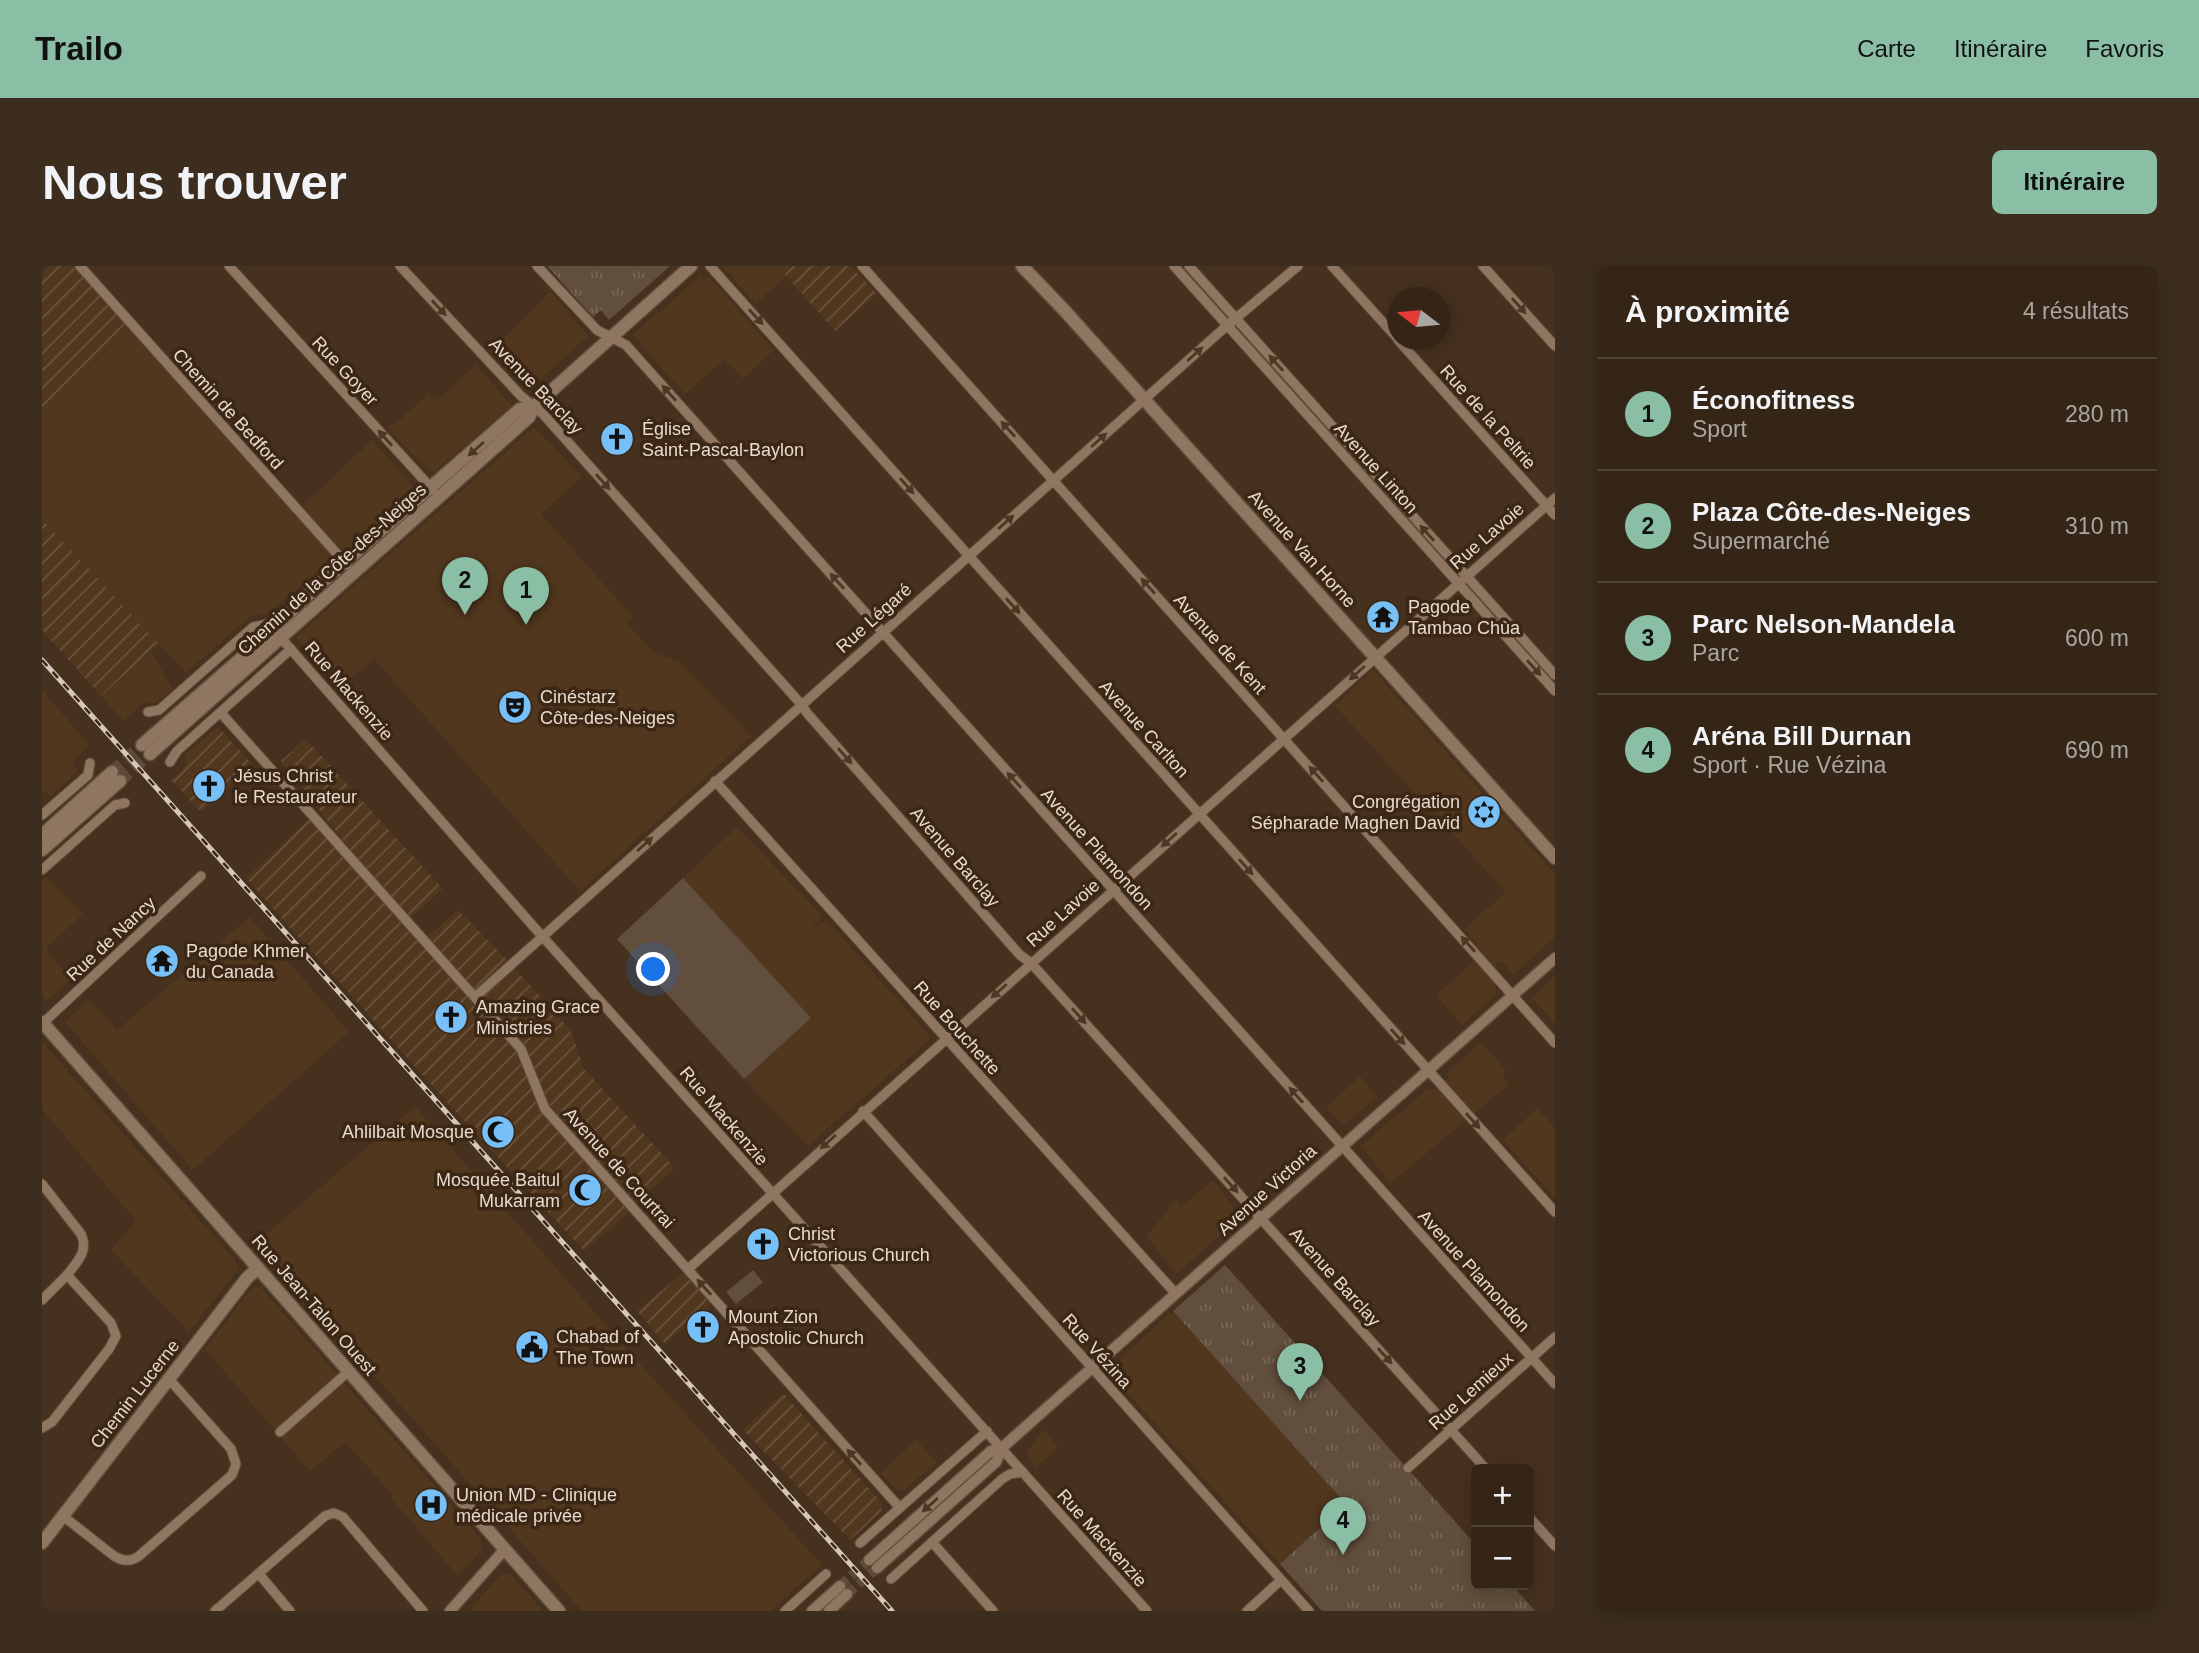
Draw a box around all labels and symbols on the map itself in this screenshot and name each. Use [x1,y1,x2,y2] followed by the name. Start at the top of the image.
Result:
[1387,287,1450,350] north arrow
[1511,297,1527,315] one-way arrow
[431,299,447,317] one-way arrow
[747,308,763,325] one-way arrow
[308,332,382,410] street label: Rue Goyer
[485,334,587,438] street label: Avenue Barclay
[169,345,287,473] street label: Chemin de Bedford
[1186,346,1204,362] one-way arrow
[1269,355,1284,372] one-way arrow
[1436,361,1540,473] street label: Rue de la Peltrie
[661,384,677,402] one-way arrow
[642,419,804,460] place label: Église Saint-Pascal-Baylon
[1330,419,1422,517] street label: Avenue Linton
[598,420,636,458] church icon: Église Saint-Pascal-Baylon
[1000,420,1016,438] one-way arrow
[378,430,394,447] one-way arrow
[1090,432,1108,448] one-way arrow
[467,441,485,457] one-way arrow
[595,473,611,490] one-way arrow
[899,478,914,495] one-way arrow
[234,479,430,659] street label: Chemin de la Côte-des-Neiges
[1244,486,1360,612] street label: Avenue Van Horne
[1446,499,1528,573] street label: Rue Lavoie
[997,514,1014,530] one-way arrow
[1420,525,1436,542] one-way arrow
[442,557,488,615] pin: 2
[503,567,549,625] pin: 1
[829,572,845,590] one-way arrow
[1140,577,1156,595] one-way arrow
[832,579,916,657] street label: Rue Légaré
[1170,590,1270,698] street label: Avenue de Kent
[1005,597,1021,614] one-way arrow
[1408,597,1521,638] place label: Pagode Tambao Chùa
[1364,598,1402,636] temple icon: Pagode Tambao Chùa
[301,638,397,744] street label: Rue Mackenzie
[1526,659,1542,677] one-way arrow
[1348,665,1366,681] one-way arrow
[1095,676,1193,782] street label: Avenue Carlton
[540,687,675,728] place label: Cinéstarz Côte-des-Neiges
[496,688,534,726] theatre icon: Cinéstarz Côte-des-Neiges
[837,747,853,765] one-way arrow
[1308,765,1324,783] one-way arrow
[234,766,357,807] place label: Jésus Christ le Restaurateur
[190,767,228,805] church icon: Jésus Christ le Restaurateur
[1006,771,1022,789] one-way arrow
[1037,784,1157,914] street label: Avenue Plamondon
[1251,792,1460,833] place label: Congrégation Sépharade Maghen David
[1465,793,1503,831] synagogue icon: Congrégation Sépharade Maghen David
[906,803,1004,911] street label: Avenue Barclay
[1160,832,1178,848] one-way arrow
[636,836,653,852] one-way arrow
[1238,859,1254,876] one-way arrow
[1022,875,1104,951] street label: Rue Lavoie
[62,893,160,985] street label: Rue de Nancy
[1460,936,1476,953] one-way arrow
[186,941,306,982] place label: Pagode Khmer du Canada
[143,942,181,980] temple icon: Pagode Khmer du Canada
[636,952,670,986] your location
[910,977,1004,1079] street label: Rue Bouchette
[990,983,1008,999] one-way arrow
[476,997,600,1038] place label: Amazing Grace Ministries
[432,998,470,1036] church icon: Amazing Grace Ministries
[1071,1007,1087,1025] one-way arrow
[1390,1028,1406,1046] one-way arrow
[676,1063,772,1169] street label: Rue Mackenzie
[1289,1087,1305,1104] one-way arrow
[560,1104,678,1232] street label: Avenue de Courtrai
[1465,1112,1481,1130] one-way arrow
[479,1113,517,1151] mosque icon: Ahlilbait Mosque
[342,1122,474,1142] place label: Ahlilbait Mosque
[820,1134,837,1149] one-way arrow
[1214,1140,1321,1239] street label: Avenue Victoria
[436,1170,560,1211] place label: Mosquée Baitul Mukarram
[566,1171,604,1209] mosque icon: Mosquée Baitul Mukarram
[1223,1176,1239,1193] one-way arrow
[1414,1206,1534,1336] street label: Avenue Plamondon
[788,1224,930,1265] place label: Christ Victorious Church
[1285,1224,1385,1330] street label: Avenue Barclay
[744,1225,782,1263] church icon: Christ Victorious Church
[248,1231,380,1379] street label: Rue Jean-Talon Ouest
[696,1278,712,1296] one-way arrow
[728,1307,864,1348] place label: Mount Zion Apostolic Church
[684,1308,722,1346] church icon: Mount Zion Apostolic Church
[1058,1310,1136,1393] street label: Rue Vézina
[556,1327,640,1368] place label: Chabad of The Town
[513,1328,551,1366] public building icon: Chabad of The Town
[86,1336,184,1452] street label: Chemin Lucerne
[1277,1343,1323,1401] pin: 3
[1377,1347,1393,1365] one-way arrow
[1425,1348,1517,1434] street label: Rue Lemieux
[847,1449,863,1466] one-way arrow
[456,1485,617,1526] place label: Union MD - Clinique médicale privée
[1053,1485,1151,1591] street label: Rue Mackenzie
[412,1486,450,1524] hospital icon: Union MD - Clinique médicale privée
[922,1497,939,1513] one-way arrow
[1320,1497,1366,1555] pin: 4

